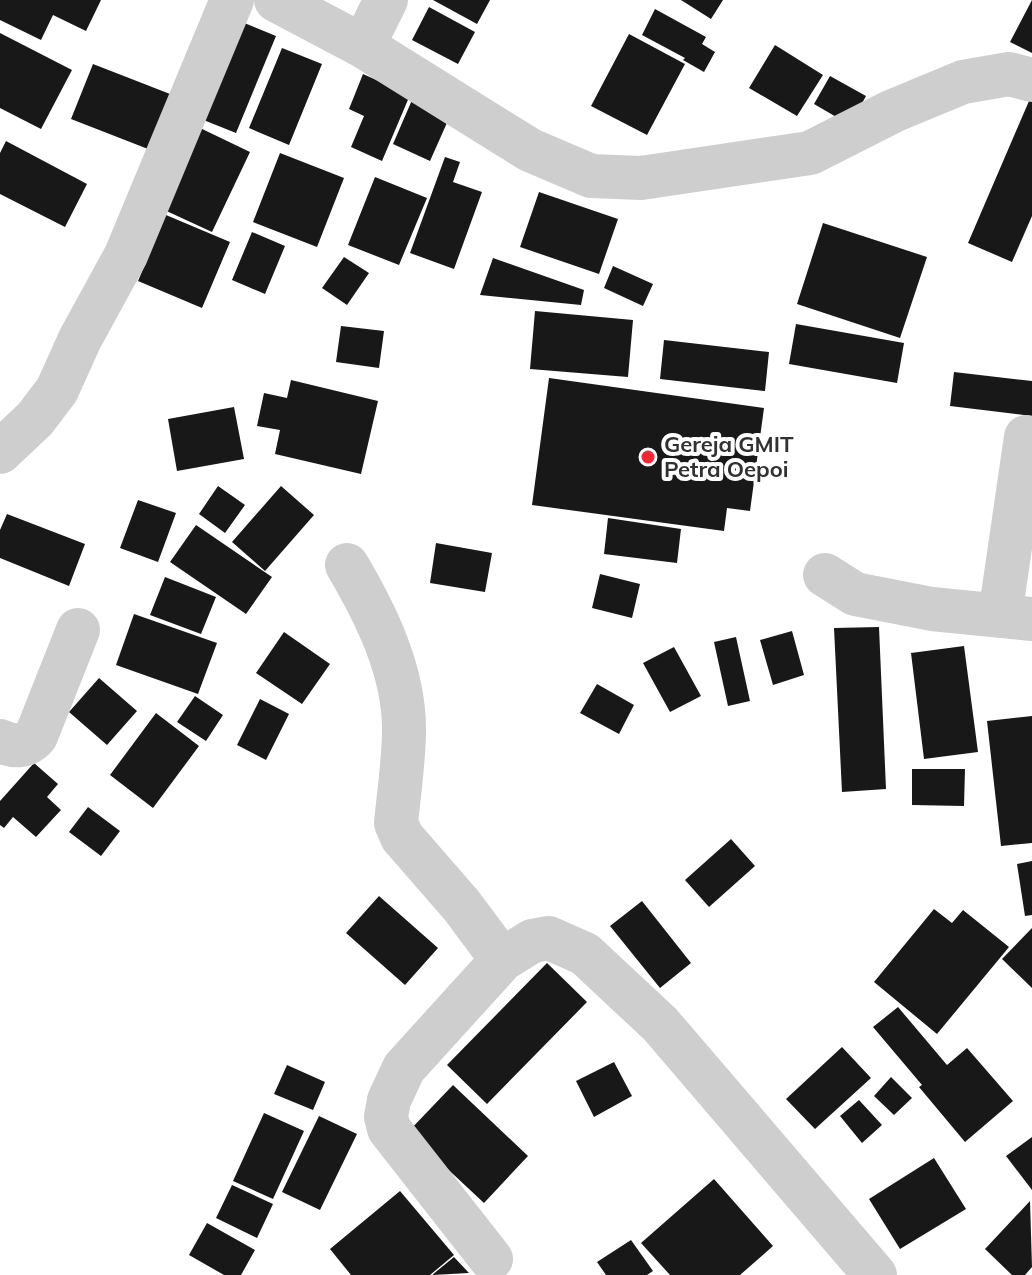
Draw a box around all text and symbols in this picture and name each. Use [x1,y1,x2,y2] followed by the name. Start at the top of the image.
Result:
[664,430,794,483] place label: Gereja GMIT Petra Oepoi
[639,448,657,466] marker: Gereja GMIT Petra Oepoi

